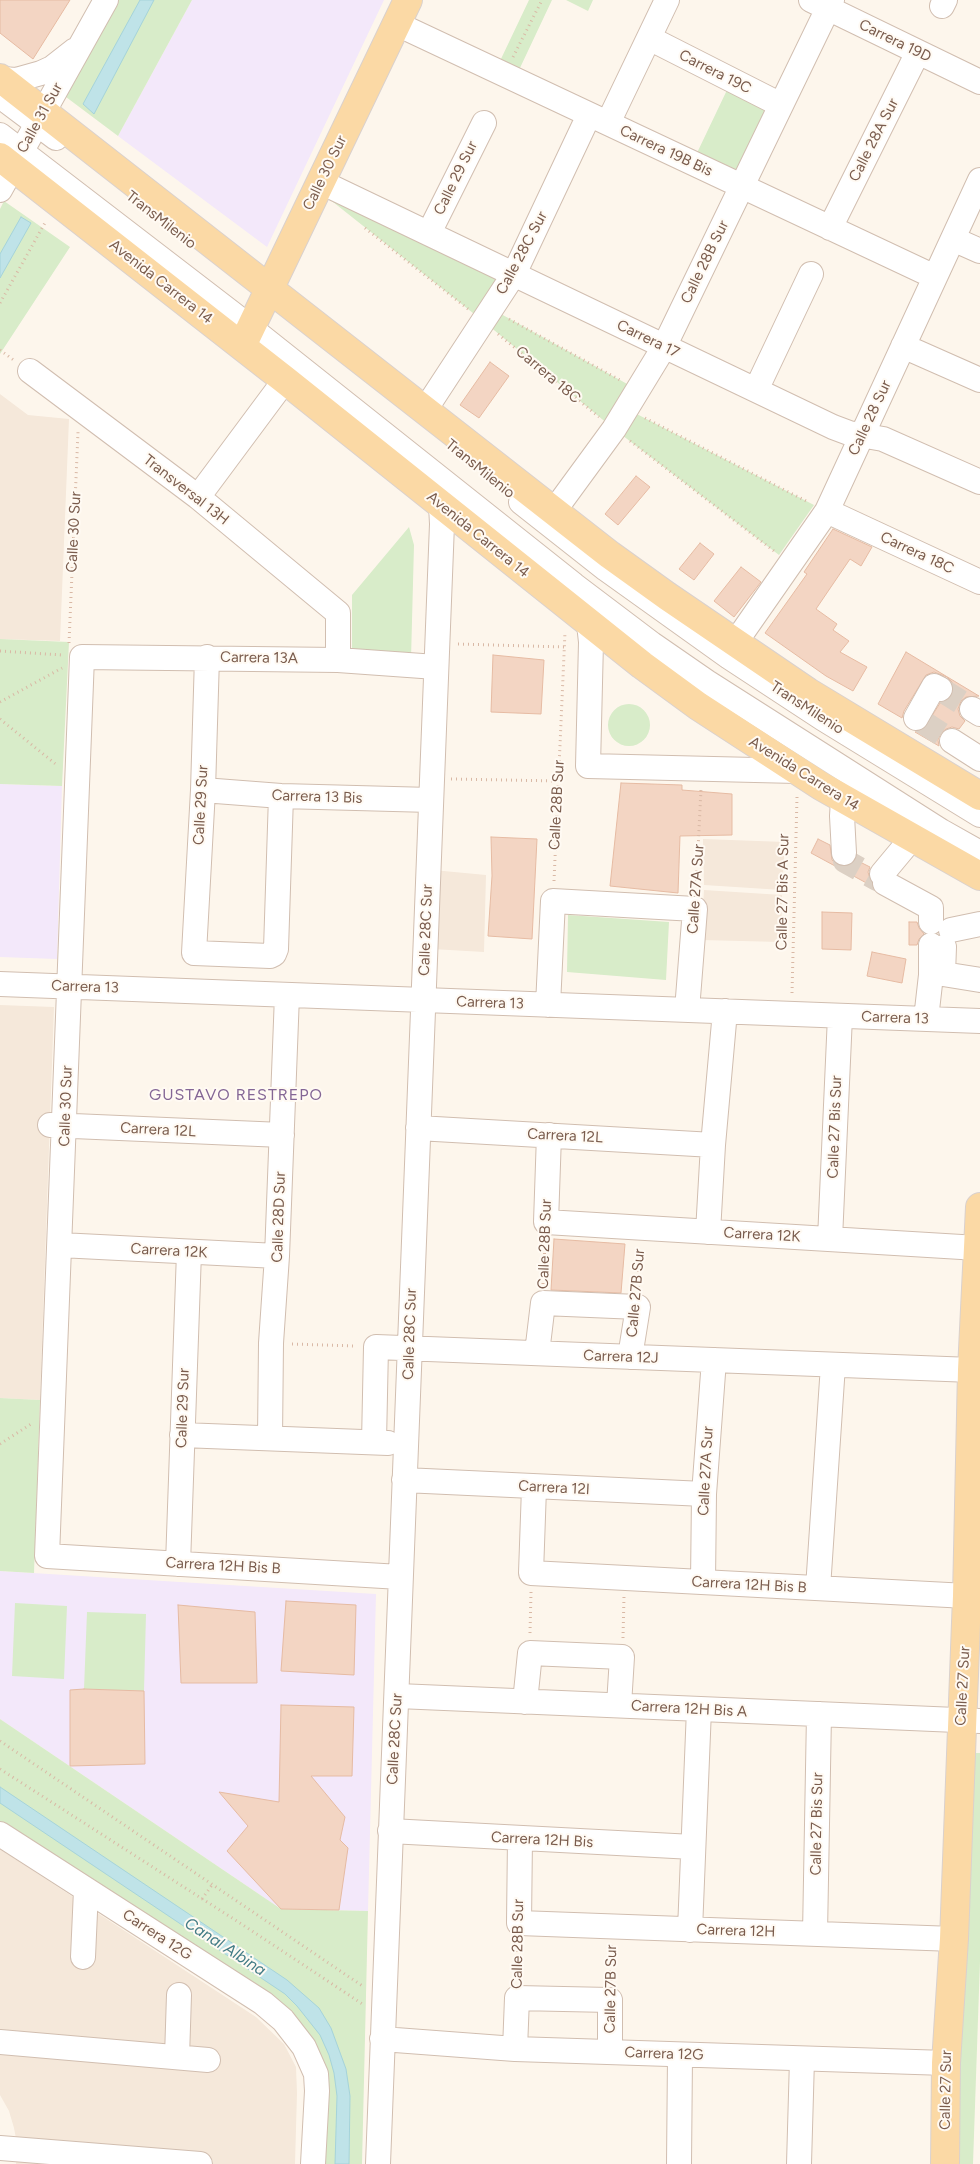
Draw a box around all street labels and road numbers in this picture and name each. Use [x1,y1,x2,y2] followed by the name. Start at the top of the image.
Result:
[856,16,934,66] street label: Carrera 19D
[676,46,754,98] street label: Carrera 19C
[13,80,67,156] street label: Calle 31 Sur
[845,95,903,185] street label: Calle 28A Sur
[617,122,715,180] street label: Carrera 19B Bis
[299,133,351,213] street label: Calle 30 Sur
[430,138,482,218] street label: Calle 29 Sur
[122,187,200,253] street label: TransMilenio
[493,208,551,298] street label: Calle 28C Sur
[677,218,733,306] street label: Calle 28B Sur
[106,236,216,328] street label: Avenida Carrera 14
[614,316,682,362] street label: Carrera 17
[512,343,584,407] street label: Carrera 18C
[845,378,895,458] street label: Calle 28 Sur
[442,436,518,502] street label: TransMilenio
[140,451,232,529] street label: Transversal 13H
[423,488,533,582] street label: Avenida Carrera 14
[63,491,85,573] street label: Calle 30 Sur
[877,528,957,578] street label: Carrera 18C
[220,648,298,668] street label: Carrera 13A
[767,678,847,738] street label: TransMilenio
[746,733,862,815] street label: Avenida Carrera 14
[546,760,568,850] street label: Calle 28B Sur
[190,764,212,846] street label: Calle 29 Sur
[271,786,363,808] street label: Carrera 13 Bis
[773,833,793,951] street label: Calle 27 Bis A Sur
[684,844,708,934] street label: Calle 27A Sur
[415,884,437,976] street label: Calle 28C Sur
[51,977,119,997] street label: Carrera 13
[456,993,524,1013] street label: Carrera 13
[861,1008,929,1028] street label: Carrera 13
[56,1065,76,1147] street label: Calle 30 Sur
[824,1075,846,1179] street label: Calle 27 Bis Sur
[120,1119,196,1141] street label: Carrera 12L
[527,1125,603,1147] street label: Carrera 12L
[268,1171,290,1263] street label: Calle 28D Sur
[534,1199,556,1289] street label: Calle 28B Sur
[723,1224,801,1246] street label: Carrera 12K
[130,1240,208,1262] street label: Carrera 12K
[623,1248,649,1338] street label: Calle 27B Sur
[399,1288,421,1380] street label: Calle 28C Sur
[583,1347,659,1367] street label: Carrera 12J
[173,1368,193,1448] street label: Calle 29 Sur
[695,1426,717,1516] street label: Calle 27A Sur
[518,1477,590,1499] street label: Carrera 12I
[165,1554,281,1578] street label: Carrera 12H Bis B
[691,1573,807,1597] street label: Carrera 12H Bis B
[952,1646,974,1726] street label: Calle 27 Sur
[384,1693,406,1785] street label: Calle 28C Sur
[630,1697,748,1721] street label: Carrera 12H Bis A
[807,1772,827,1876] street label: Calle 27 Bis Sur
[490,1828,594,1852] street label: Carrera 12H Bis
[508,1899,528,1989] street label: Calle 28B Sur
[119,1906,195,1964] street label: Carrera 12G
[696,1921,776,1941] street label: Carrera 12H
[601,1944,621,2034] street label: Calle 27B Sur
[624,2044,704,2064] street label: Carrera 12G
[936,2050,956,2130] street label: Calle 27 Sur

